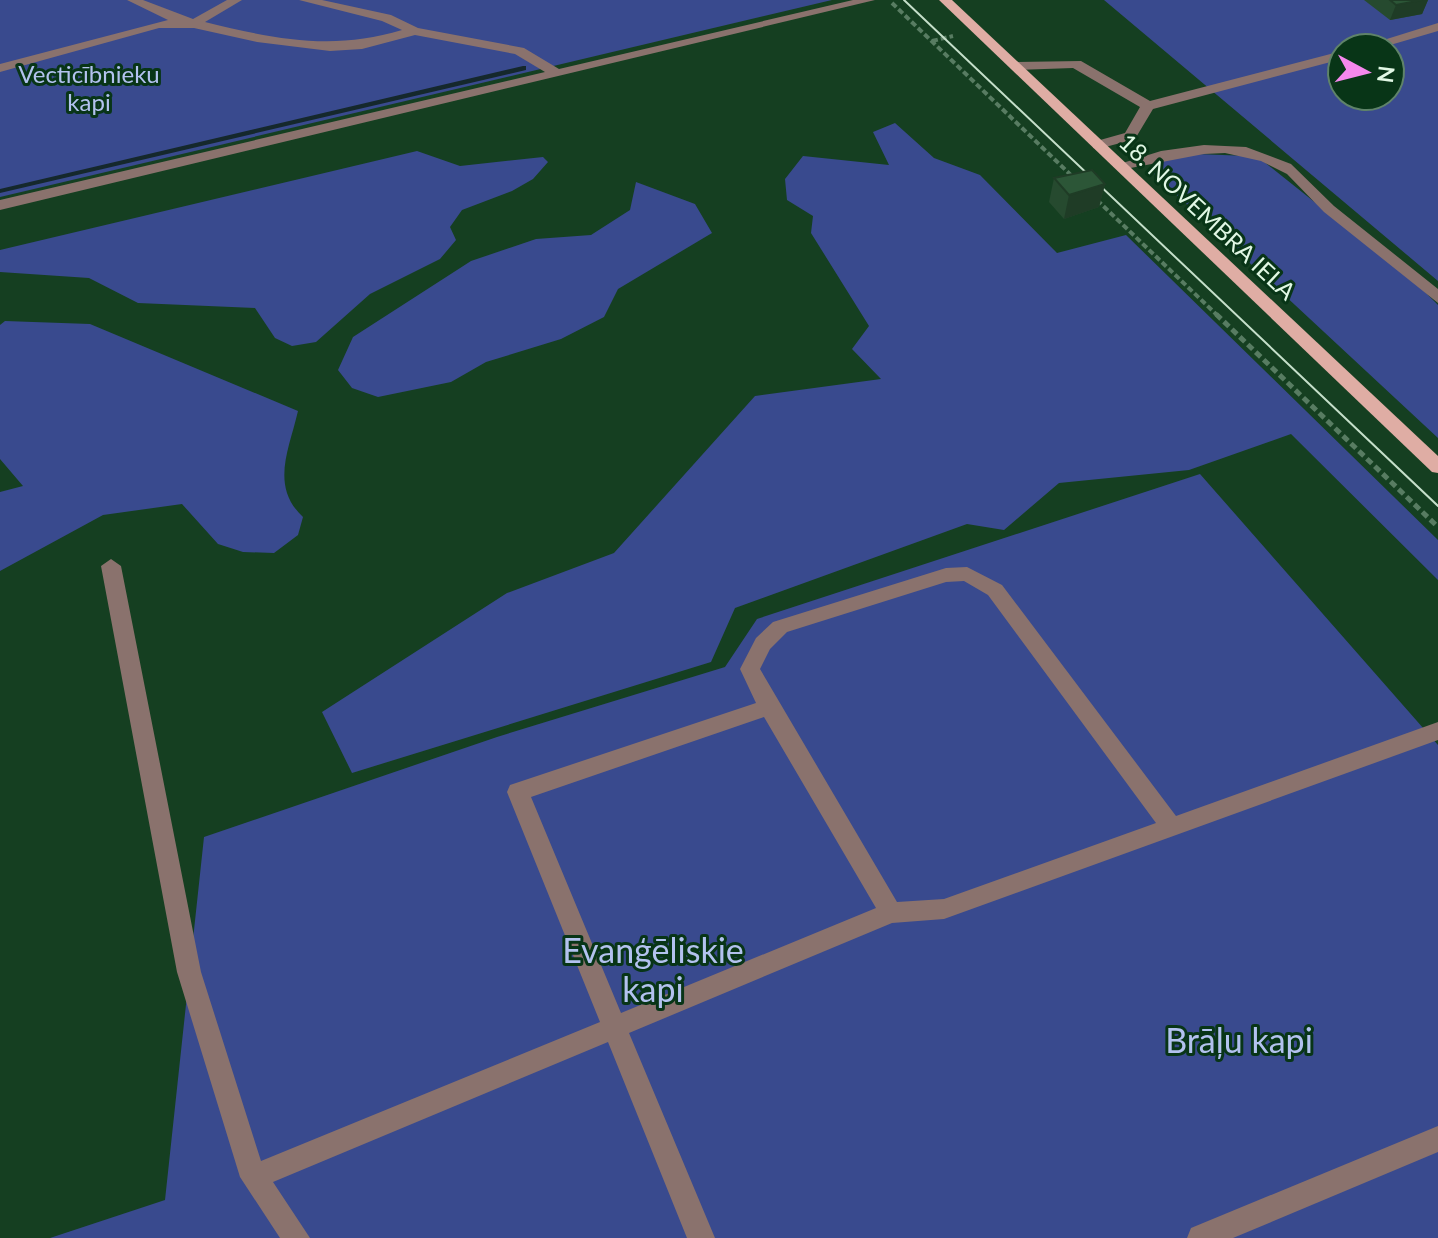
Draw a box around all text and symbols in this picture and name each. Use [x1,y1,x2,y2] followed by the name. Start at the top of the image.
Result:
[1326,32,1406,112] north arrow
[18,59,160,116] park label: Vecticībnieku kapi
[1372,64,1401,85] text: N
[1114,127,1303,306] street label: 18. NOVEMBRA IELA
[562,929,744,1009] park label: Evanģēliskie kapi
[1165,1019,1313,1060] park label: Brāļu kapi

